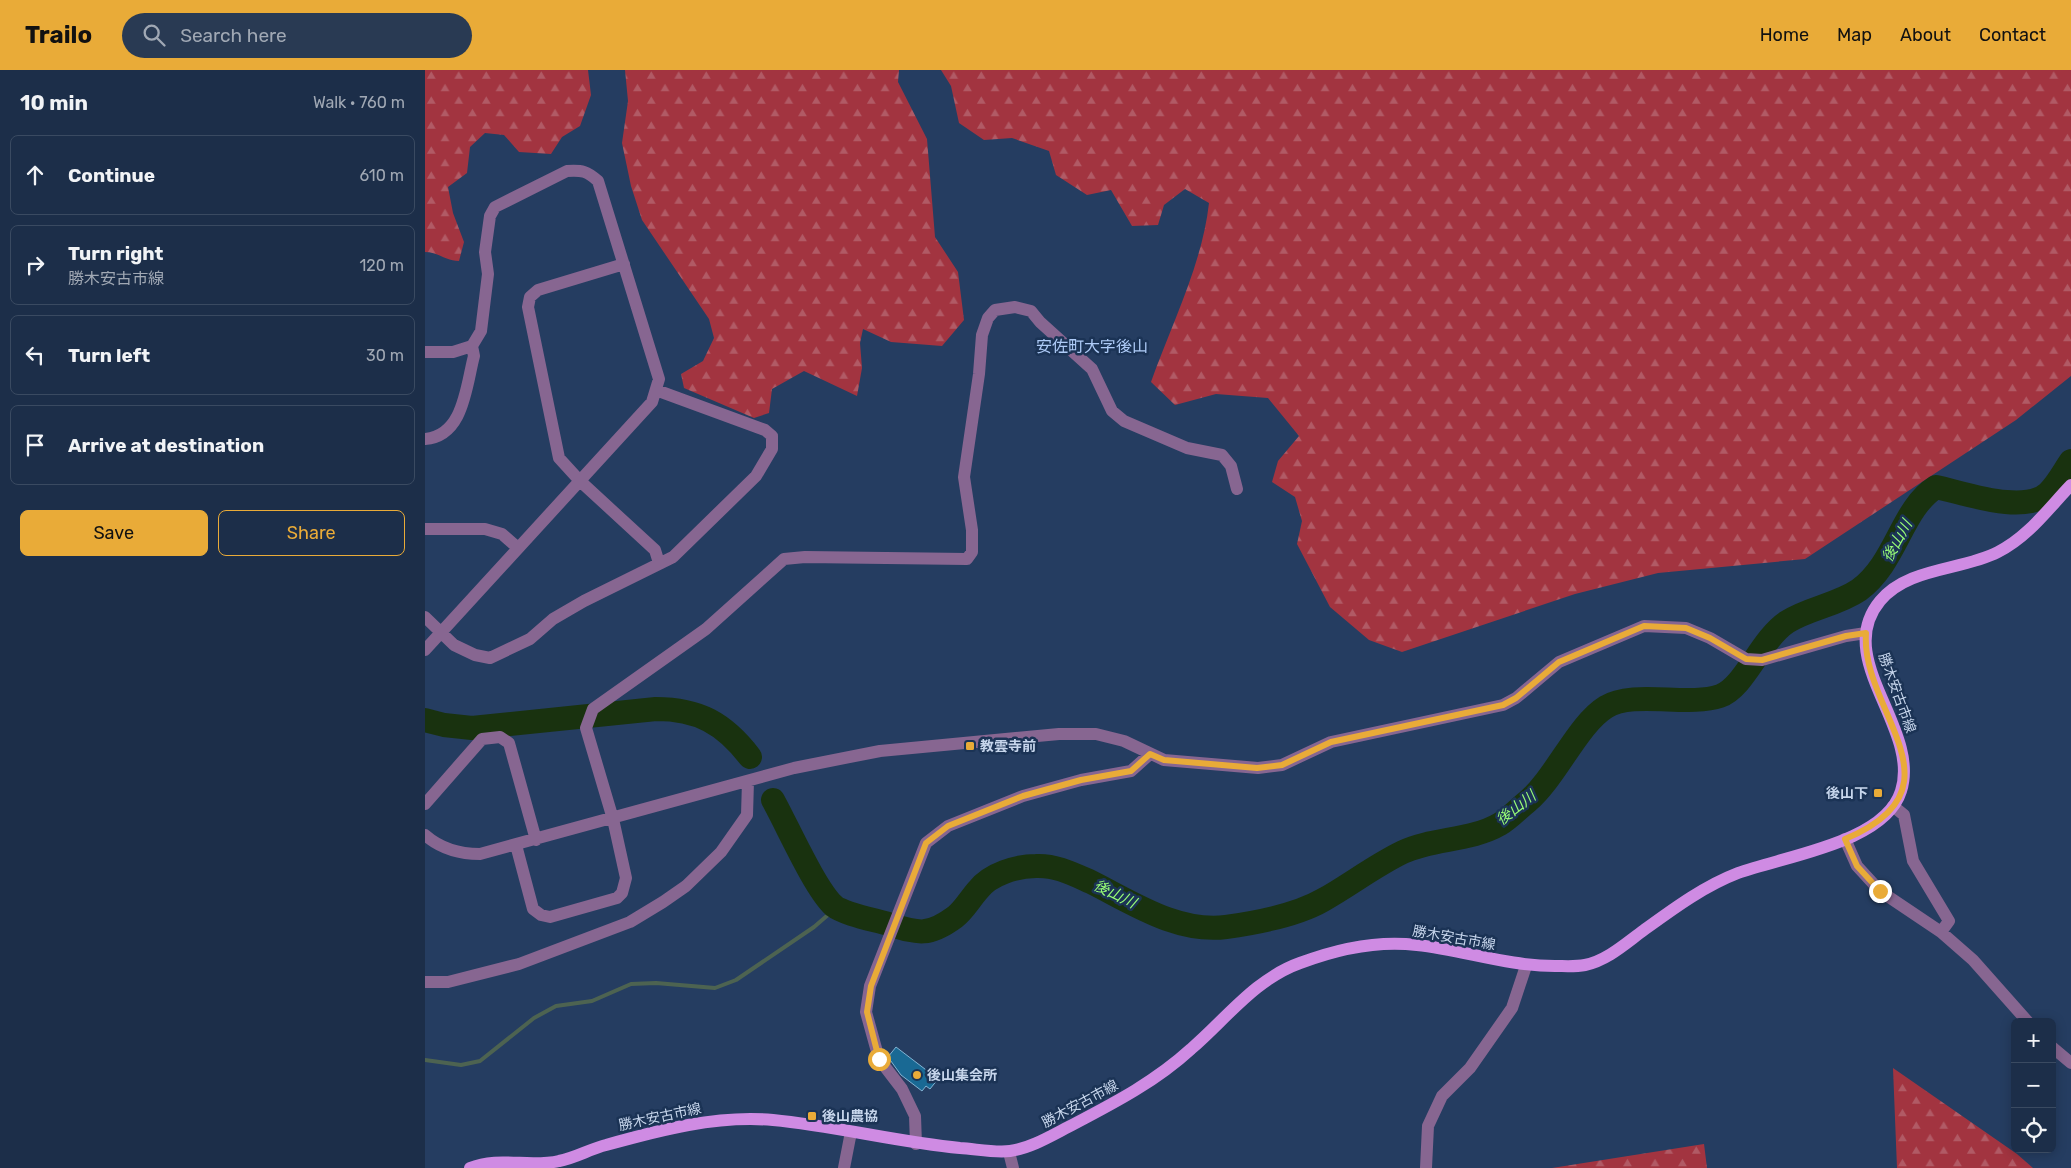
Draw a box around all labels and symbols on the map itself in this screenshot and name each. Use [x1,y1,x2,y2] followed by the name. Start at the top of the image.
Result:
[1036,337,1148,356] district label: 安佐町大字後山
[1878,515,1917,565] water label: 後山川
[1875,651,1919,735] street label: 勝木安古市線
[980,738,1036,755] place label: 教雲寺前
[964,740,976,752] marker: 教雲寺前
[1826,785,1868,802] place label: 後山下
[1493,786,1541,829] water label: 後山川
[1872,787,1884,799] marker: 後山下
[1091,876,1141,913] water label: 後山川
[1869,880,1892,903] route end
[1411,922,1497,954] street label: 勝木安古市線
[868,1048,891,1071] route start
[927,1067,997,1084] place label: 後山集会所
[911,1069,923,1081] marker: 後山集会所
[1039,1077,1121,1131] street label: 勝木安古市線
[617,1100,703,1134] street label: 勝木安古市線
[822,1108,878,1125] place label: 後山農協
[806,1110,818,1122] marker: 後山農協

